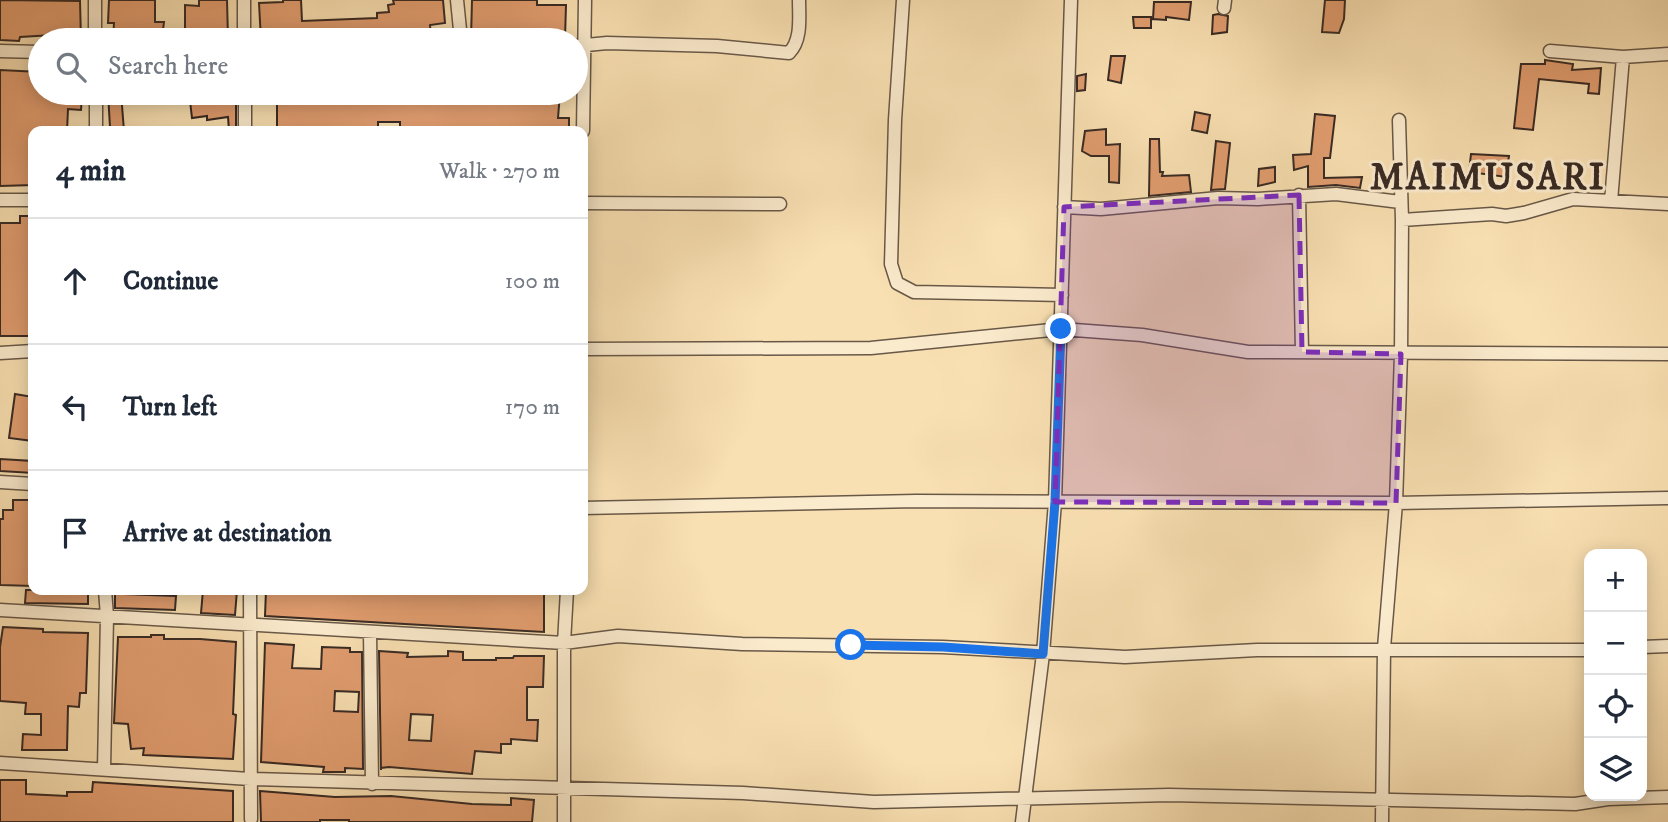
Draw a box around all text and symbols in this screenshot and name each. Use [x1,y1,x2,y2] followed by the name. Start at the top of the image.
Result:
[28,28,588,105] search box
[52,48,90,86] icon: search
[108,50,228,83] text: Search here
[56,153,126,190] text: 4 min
[1370,155,1606,202] district label: MAIMUSARI
[439,157,560,186] text: Walk · 270 m
[56,262,94,300] icon: ahead
[123,265,218,298] text: Continue
[505,267,560,296] text: 100 m
[1045,313,1076,344] route end
[56,388,94,426] icon: left
[123,391,217,424] text: Turn left
[505,393,560,422] text: 170 m
[56,514,94,552] icon: arrive
[123,517,332,550] text: Arrive at destination
[1584,549,1647,801] map controls
[1584,549,1647,612] button: +
[1584,612,1647,675] button: −
[835,629,866,660] route start
[1584,675,1647,738] button: locate
[1584,738,1647,801] button: layers

